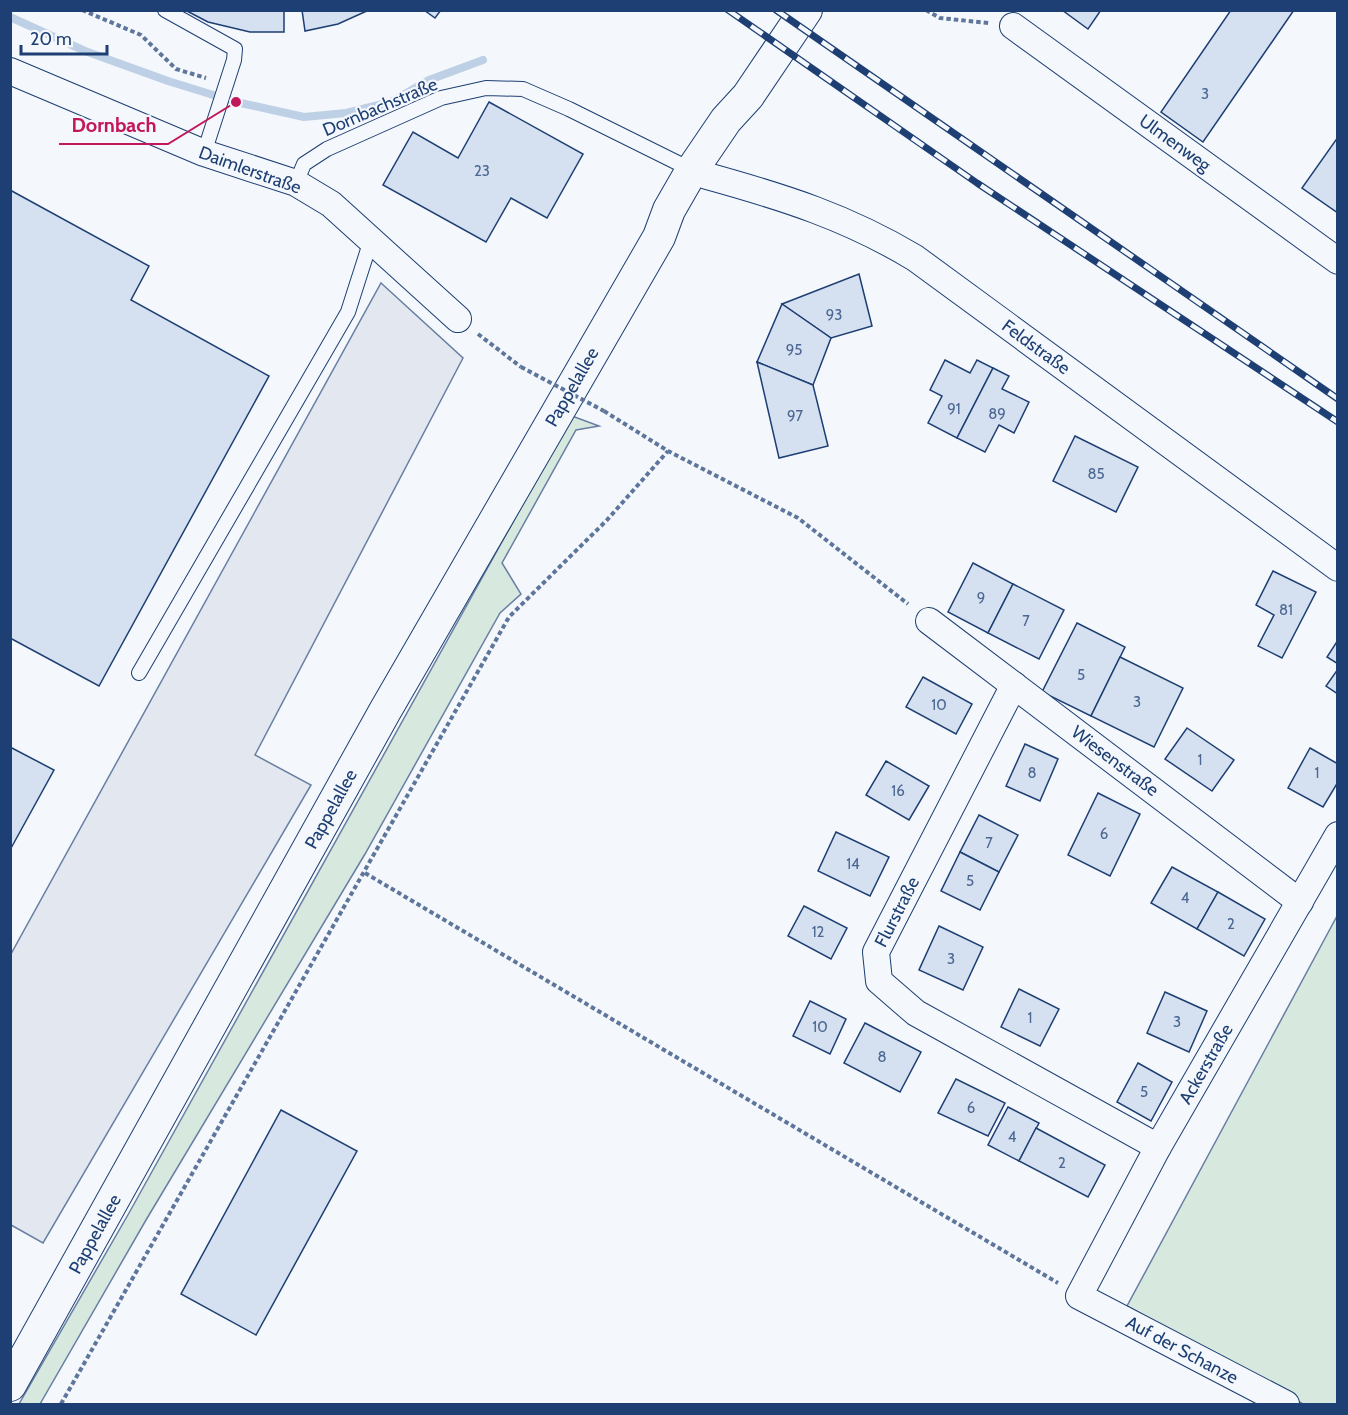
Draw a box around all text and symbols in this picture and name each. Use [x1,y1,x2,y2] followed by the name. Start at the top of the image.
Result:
[21,18,106,56] scale bar
[30,28,72,50] text: 20 m
[319,73,441,141] street label: Dornbachstraße
[1201,85,1209,103] house number: 3
[59,106,168,144] callout: Dornbach
[1135,110,1216,177] street label: Ulmenweg
[72,113,156,137] text: Dornbach
[196,141,304,199] street label: Daimlerstraße
[474,162,490,180] house number: 23
[826,306,842,324] house number: 93
[997,315,1075,379] street label: Feldstraße
[786,341,802,359] house number: 95
[541,344,603,430] street label: Pappelallee
[947,400,961,418] house number: 91
[988,405,1006,423] house number: 89
[787,407,803,425] house number: 97
[1087,465,1105,483] house number: 85
[977,589,985,607] house number: 9
[1279,601,1293,619] house number: 81
[1022,612,1030,630] house number: 7
[1077,666,1085,684] house number: 5
[1133,693,1141,711] house number: 3
[931,696,947,714] house number: 10
[1067,721,1163,801] street label: Wiesenstraße
[1198,751,1202,769] house number: 1
[1027,764,1037,782] house number: 8
[1315,764,1319,782] house number: 1
[300,765,362,853] street label: Pappelallee
[891,782,905,800] house number: 16
[1100,825,1108,843] house number: 6
[985,834,993,852] house number: 7
[846,855,860,873] house number: 14
[966,872,974,890] house number: 5
[870,873,924,951] street label: Flurstraße
[1181,889,1190,907] house number: 4
[1227,915,1235,933] house number: 2
[812,923,825,941] house number: 12
[947,950,955,968] house number: 3
[1028,1009,1032,1027] house number: 1
[1173,1013,1181,1031] house number: 3
[812,1018,828,1036] house number: 10
[1174,1020,1238,1108] street label: Ackerstraße
[877,1048,887,1066] house number: 8
[1140,1083,1148,1101] house number: 5
[967,1099,975,1117] house number: 6
[1008,1128,1017,1146] house number: 4
[1058,1154,1066,1172] house number: 2
[64,1190,126,1278] street label: Pappelallee
[1122,1311,1242,1389] street label: Auf der Schanze

